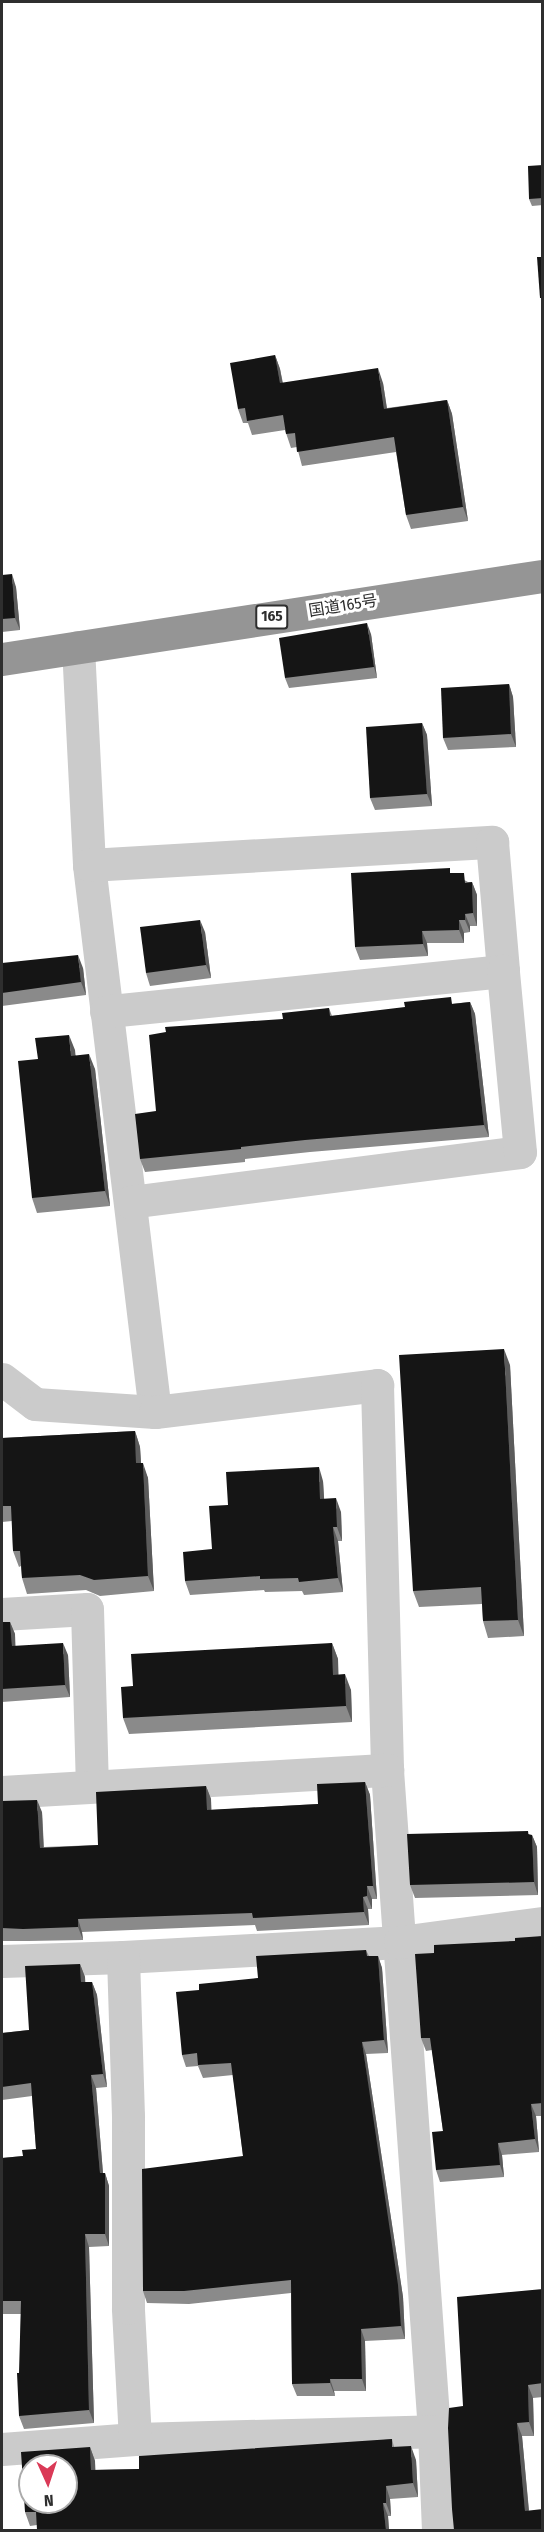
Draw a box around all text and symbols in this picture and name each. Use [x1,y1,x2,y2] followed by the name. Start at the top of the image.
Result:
[307,591,379,621] street label: 国道165号
[254,605,290,629] road number: 165
[18,2454,78,2514] north arrow
[44,2491,54,2510] text: N

